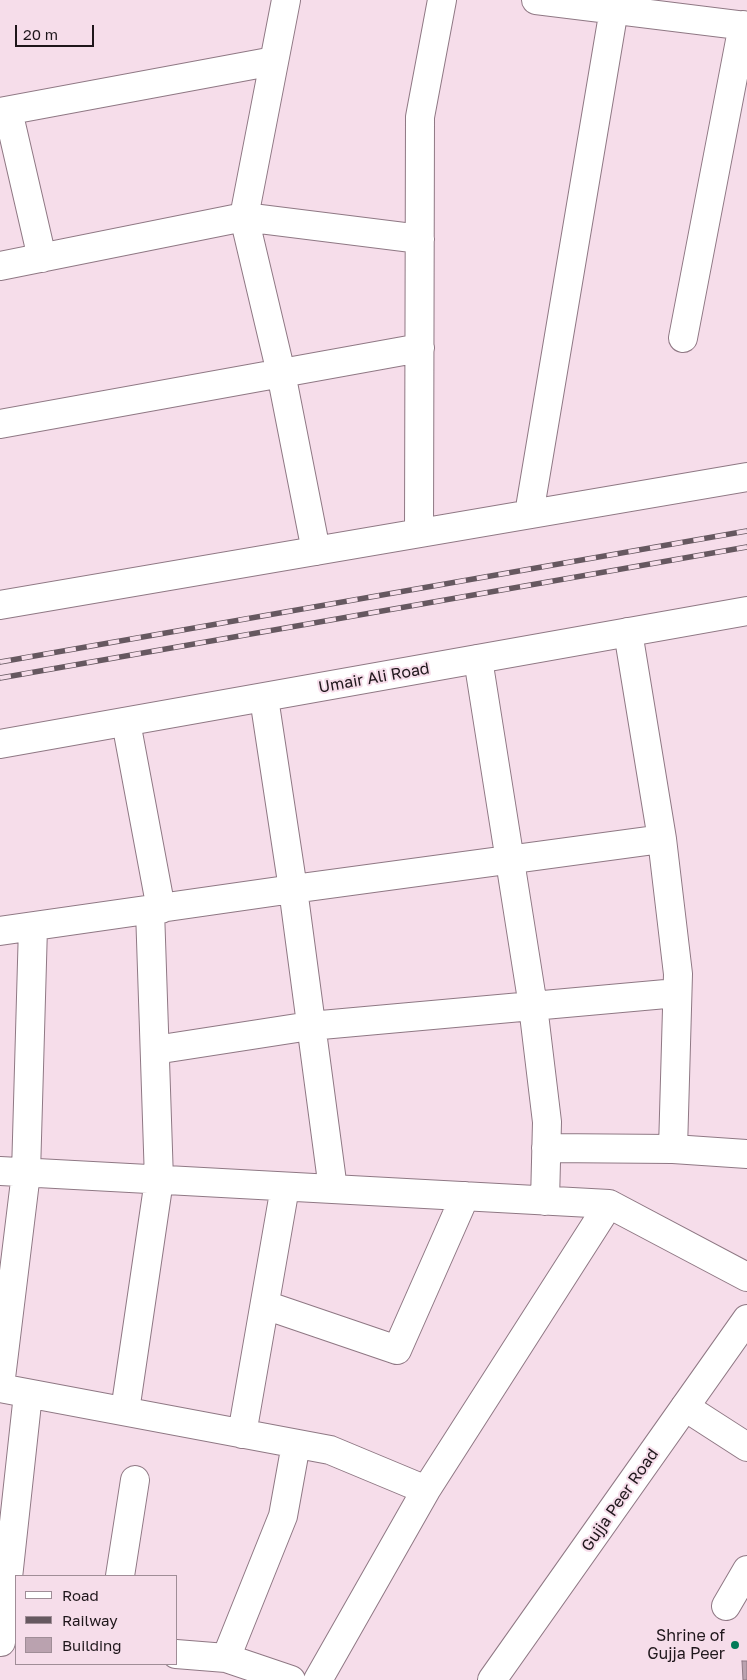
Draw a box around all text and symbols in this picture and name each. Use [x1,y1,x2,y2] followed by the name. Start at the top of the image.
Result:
[18,15,96,47] scale bar
[23,25,58,43] text: 20 m
[317,659,431,697] street label: Umair Ali Road
[577,1445,663,1555] street label: Gujja Peer Road
[15,1575,178,1665] legend
[62,1586,99,1604] text: Road
[62,1611,118,1629] text: Railway
[647,1626,725,1664] place label: Shrine of Gujja Peer
[62,1636,122,1654] text: Building
[729,1639,741,1651] marker: Shrine of Gujja Peer

